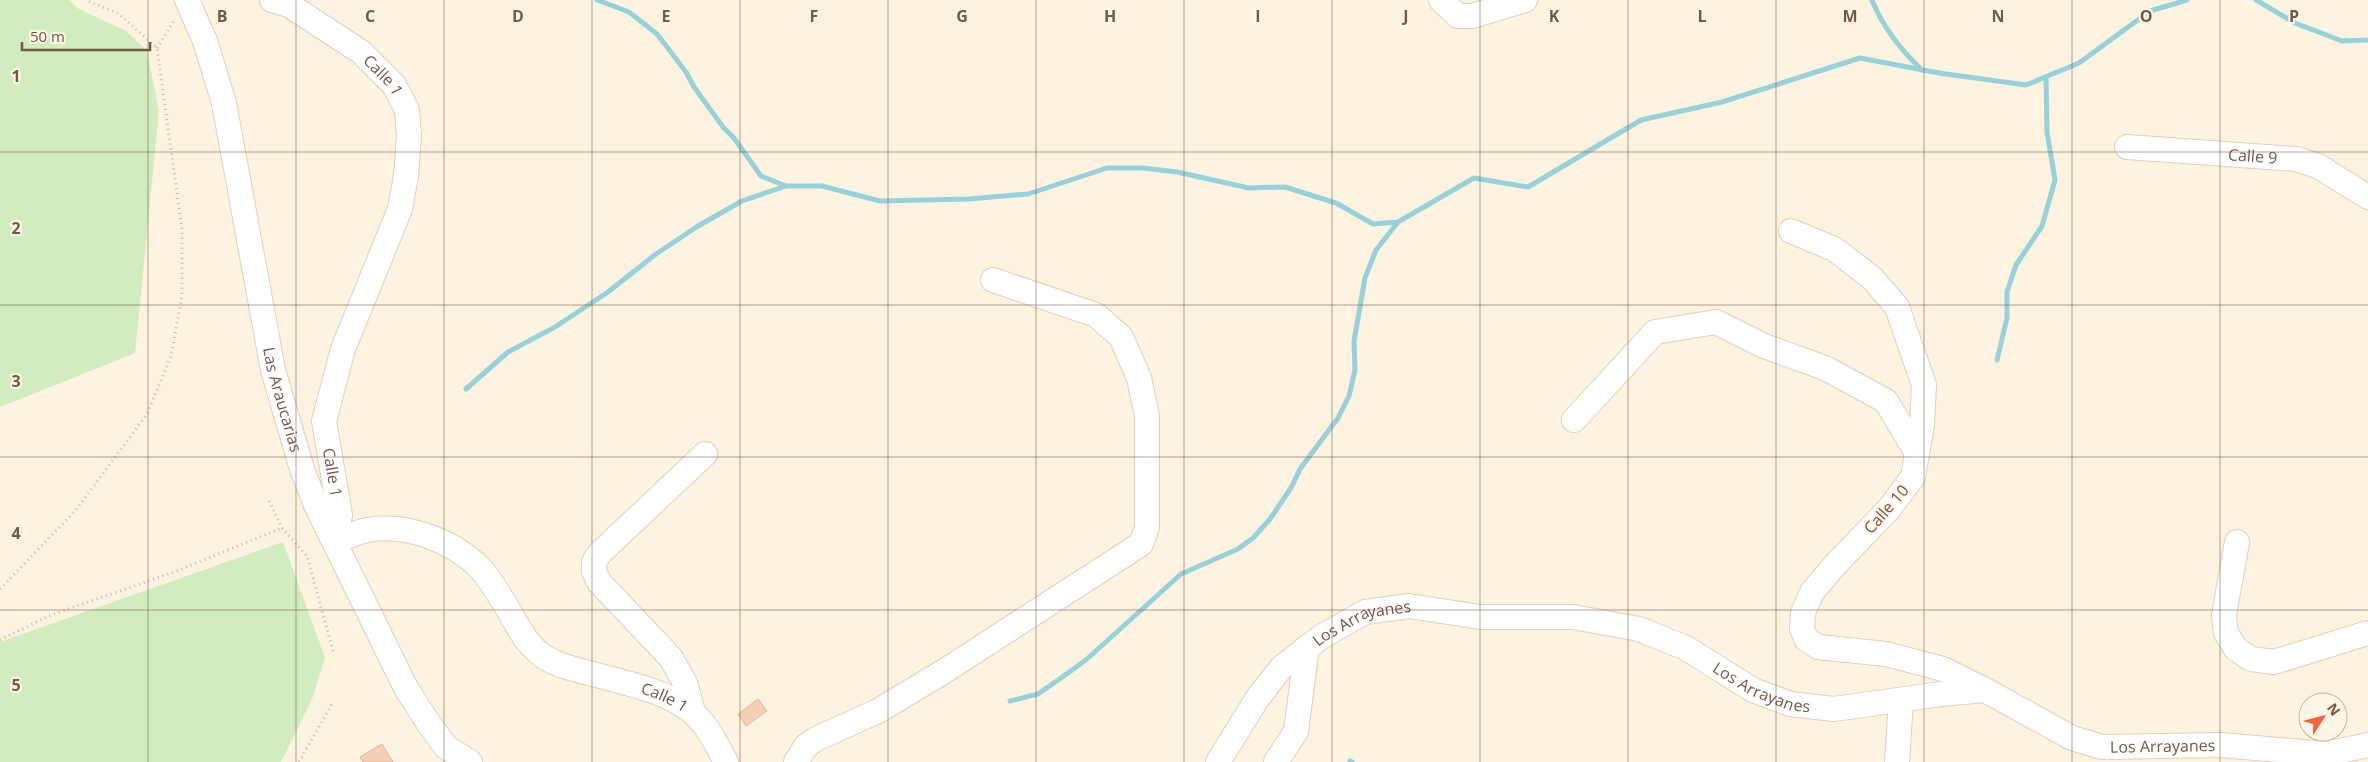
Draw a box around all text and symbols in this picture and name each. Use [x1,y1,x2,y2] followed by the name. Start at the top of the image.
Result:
[217,5,227,27] text: B
[365,5,375,27] text: C
[512,5,524,27] text: D
[662,5,671,27] text: E
[810,5,818,27] text: F
[956,5,968,27] text: G
[1104,5,1116,27] text: H
[1255,5,1261,27] text: I
[1401,5,1409,27] text: J
[1549,5,1560,27] text: K
[1697,5,1707,27] text: L
[1842,5,1858,27] text: M
[1991,5,2005,27] text: N
[2140,5,2152,27] text: O
[2289,5,2299,27] text: P
[22,20,150,52] scale bar
[30,26,65,46] text: 50 m
[359,50,409,99] street label: Calle 1
[11,65,21,87] text: 1
[2227,143,2278,169] street label: Calle 9
[11,217,21,239] text: 2
[258,345,307,455] street label: Las Araucarias
[11,370,21,392] text: 3
[318,446,348,499] street label: Calle 1
[1859,480,1913,538] street label: Calle 10
[11,522,21,544] text: 4
[1308,595,1412,651] street label: Los Arrayanes
[1709,657,1812,717] street label: Los Arrayanes
[11,674,21,696] text: 5
[638,677,693,717] street label: Calle 1
[2298,692,2348,742] north arrow
[2323,699,2345,719] text: N
[2110,734,2215,758] street label: Los Arrayanes

